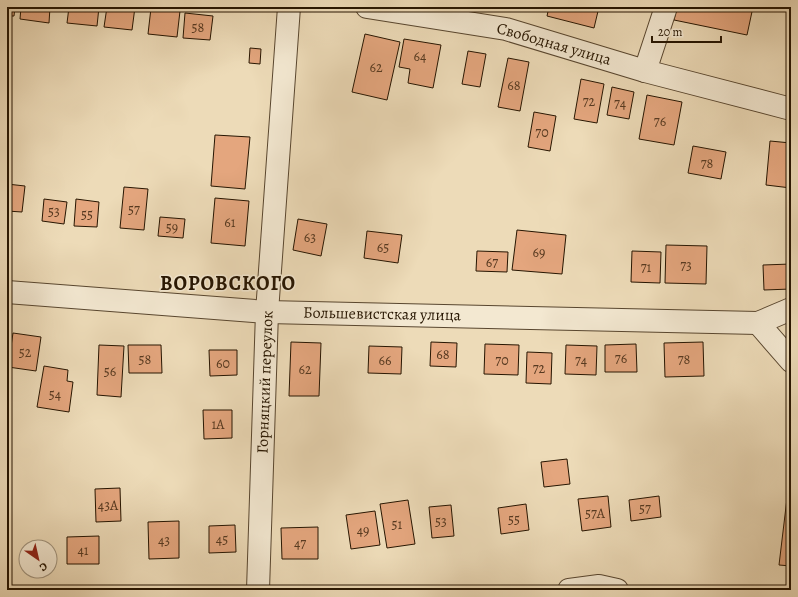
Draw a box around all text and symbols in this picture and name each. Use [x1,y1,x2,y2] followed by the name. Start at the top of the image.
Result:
[494,17,614,71] street label: Свободная улица
[192,18,205,37] house number: 58
[652,18,721,44] scale bar
[658,24,682,40] text: 20 m
[414,47,426,66] house number: 64
[369,58,383,77] house number: 62
[507,76,521,95] house number: 68
[583,92,596,111] house number: 72
[614,94,626,113] house number: 74
[654,112,666,131] house number: 76
[535,123,549,142] house number: 70
[701,154,714,173] house number: 78
[128,200,140,219] house number: 57
[48,202,60,221] house number: 53
[81,205,93,224] house number: 55
[224,213,236,232] house number: 61
[166,218,178,237] house number: 59
[304,228,316,247] house number: 63
[377,238,389,257] house number: 65
[533,243,545,262] house number: 69
[486,253,498,272] house number: 67
[680,256,692,275] house number: 73
[641,258,652,277] house number: 71
[160,270,296,297] district label: ВОРОВСКОГО
[303,302,462,326] street label: Большевистская улица
[252,310,278,454] street label: Горняцкий переулок
[19,343,32,362] house number: 52
[436,345,450,364] house number: 68
[615,349,627,368] house number: 76
[139,350,152,369] house number: 58
[678,350,691,369] house number: 78
[379,351,391,370] house number: 66
[495,351,509,370] house number: 70
[575,351,587,370] house number: 74
[216,354,230,373] house number: 60
[533,359,546,378] house number: 72
[298,360,312,379] house number: 62
[104,362,116,381] house number: 56
[49,385,61,404] house number: 54
[212,415,225,434] house number: 1А
[98,496,119,515] house number: 43А
[639,499,651,518] house number: 57
[585,504,606,523] house number: 57А
[508,510,520,529] house number: 55
[435,512,447,531] house number: 53
[392,515,403,534] house number: 51
[357,521,369,540] house number: 49
[216,530,228,549] house number: 45
[158,531,170,550] house number: 43
[294,534,306,553] house number: 47
[18,539,58,579] north arrow
[77,541,89,560] house number: 41
[36,559,50,575] text: С

